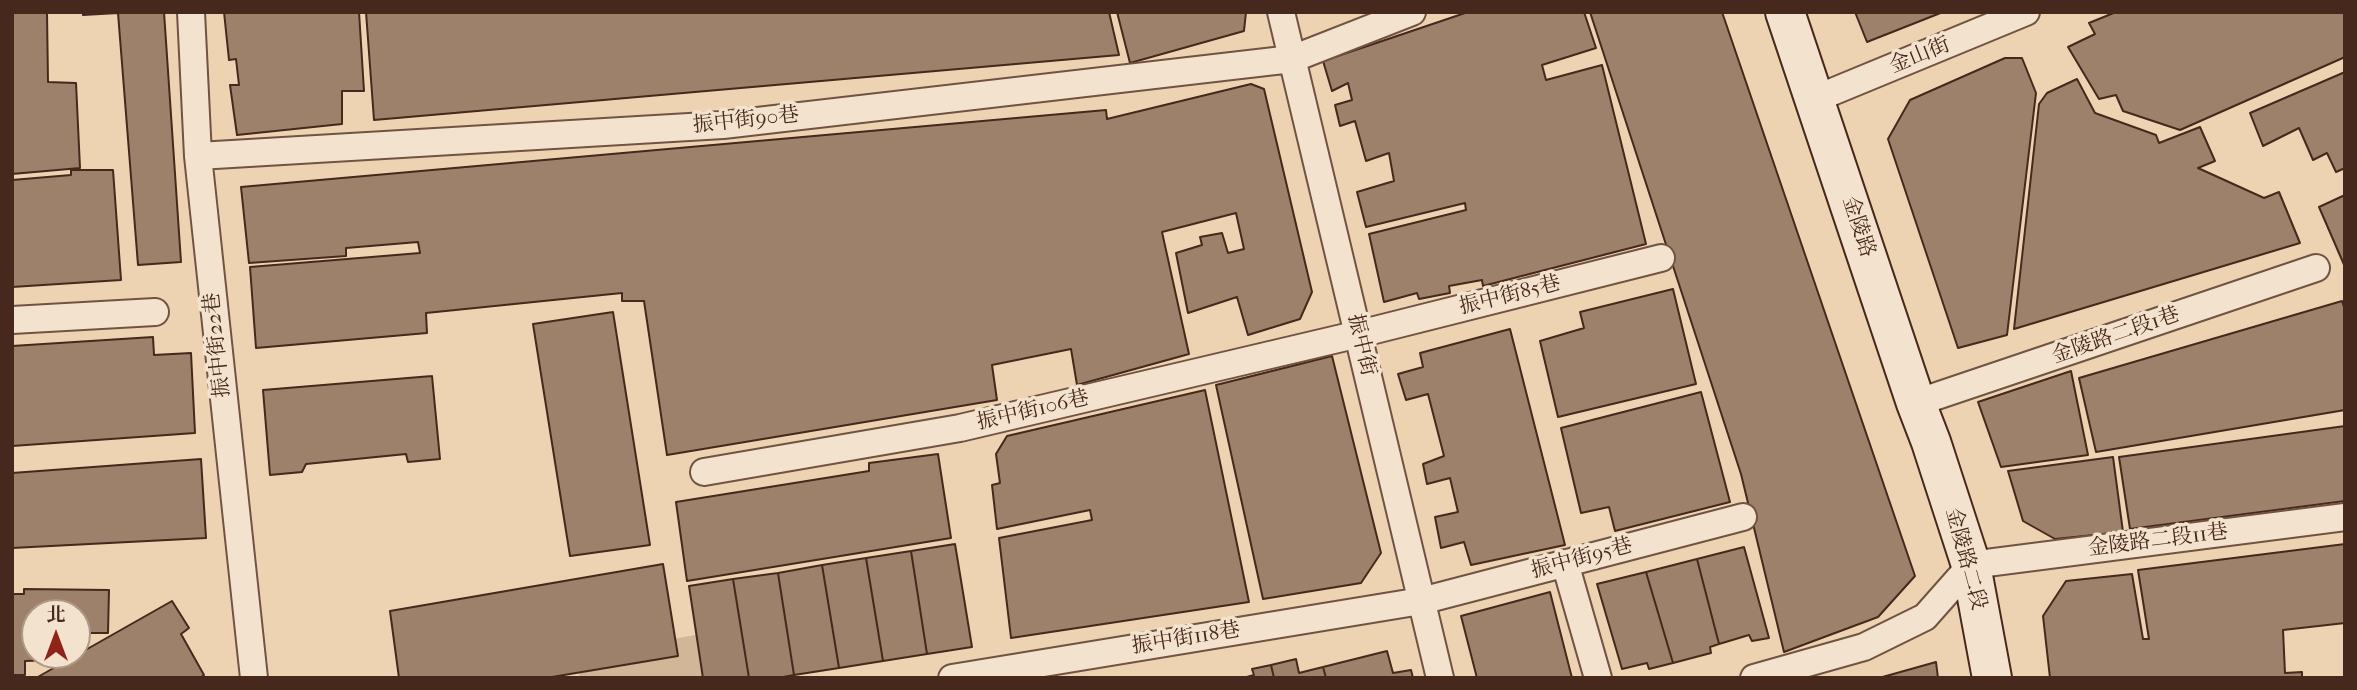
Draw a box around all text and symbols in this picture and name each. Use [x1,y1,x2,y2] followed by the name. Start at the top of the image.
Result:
[1886,33,1954,79] street label: 金山街
[692,103,800,139] street label: 振中街90巷
[1836,193,1880,261] street label: 金陵路
[1457,271,1563,321] street label: 振中街85巷
[200,291,236,399] street label: 振中街22巷
[2049,302,2183,370] street label: 金陵路二段1巷
[1342,311,1380,379] street label: 振中街
[974,386,1092,436] street label: 振中街106巷
[1939,505,1991,613] street label: 金陵路二段
[2086,520,2230,562] street label: 金陵路二段11巷
[1528,533,1636,585] street label: 振中街95巷
[21,599,91,669] north arrow
[46,604,66,626] text: 北
[1130,618,1242,660] street label: 振中街118巷

